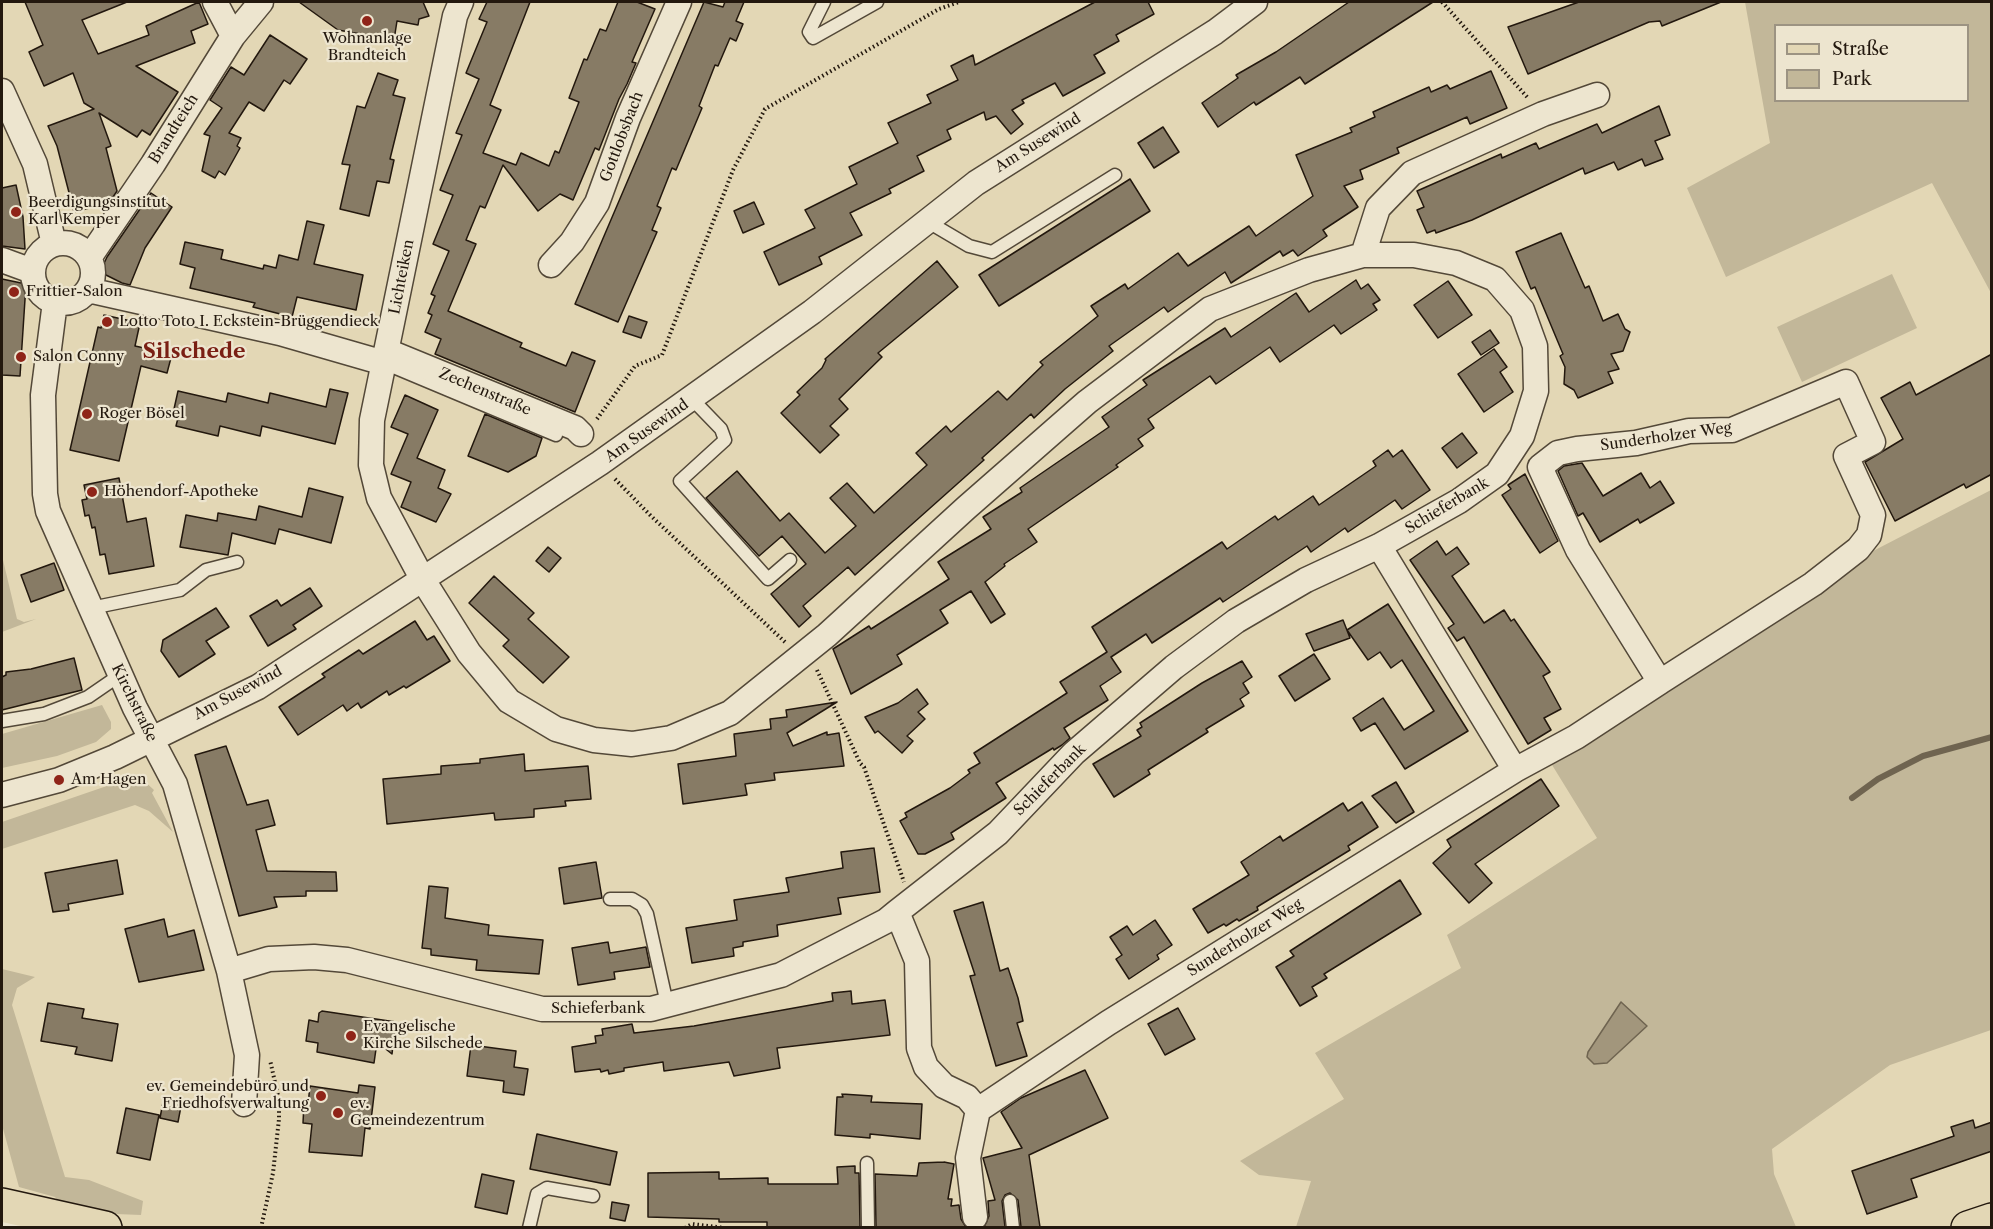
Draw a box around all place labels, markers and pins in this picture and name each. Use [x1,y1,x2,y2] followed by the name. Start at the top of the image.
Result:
[360,14,374,28] marker: Wohnanlage Brandteich
[322,30,412,65] place label: Wohnanlage Brandteich
[28,194,166,229] place label: Beerdigungsinstitut Karl Kemper
[9,205,23,219] marker: Beerdigungsinstitut Karl Kemper
[26,283,123,301] place label: Frittier-Salon
[7,285,21,299] marker: Frittier-Salon
[119,313,378,331] place label: Lotto Toto I. Eckstein-Brüggendieck
[100,315,114,329] marker: Lotto Toto I. Eckstein-Brüggendieck
[33,348,124,366] place label: Salon Conny
[14,350,28,364] marker: Salon Conny
[99,405,185,423] place label: Roger Bösel
[80,407,94,421] marker: Roger Bösel
[104,483,258,501] place label: Höhendorf-Apotheke
[85,485,99,499] marker: Höhendorf-Apotheke
[71,771,146,789] place label: Am Hagen
[52,773,66,787] marker: Am Hagen
[363,1018,483,1053] place label: Evangelische Kirche Silschede
[344,1029,358,1043] marker: Evangelische Kirche Silschede
[146,1078,309,1113] place label: ev. Gemeindebüro und Friedhofsverwaltung
[314,1089,328,1103] marker: ev. Gemeindebüro und Friedhofsverwaltung
[350,1095,485,1130] place label: ev. Gemeindezentrum
[331,1106,345,1120] marker: ev. Gemeindezentrum

